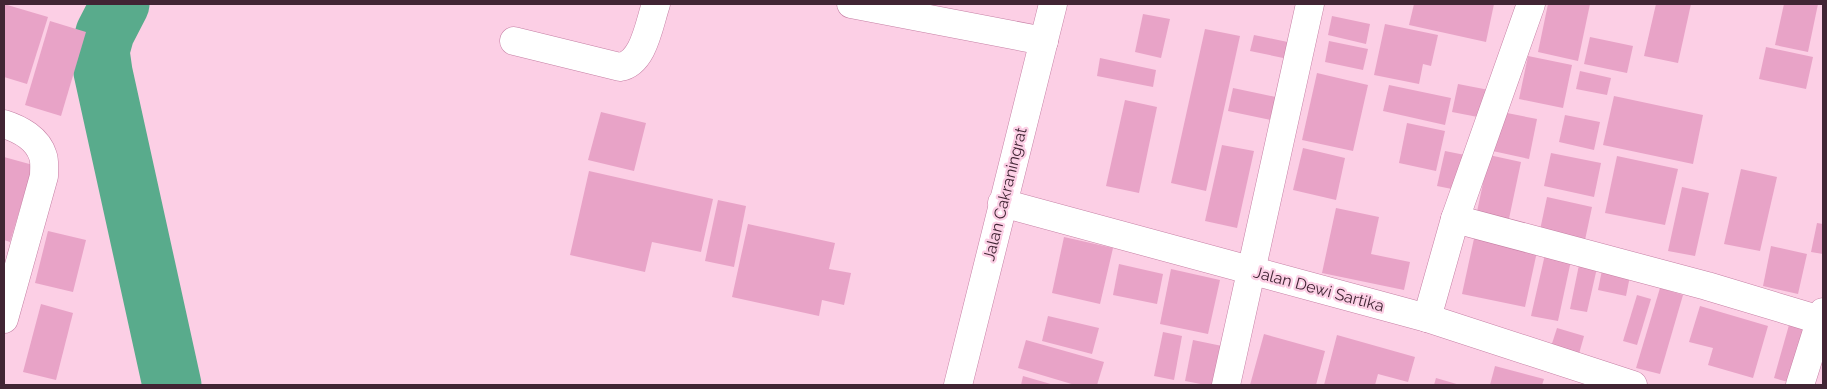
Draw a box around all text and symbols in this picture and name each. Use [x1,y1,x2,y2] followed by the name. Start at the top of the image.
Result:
[979,125,1031,263] street label: Jalan Cakraningrat
[1252,262,1386,316] street label: Jalan Dewi Sartika

